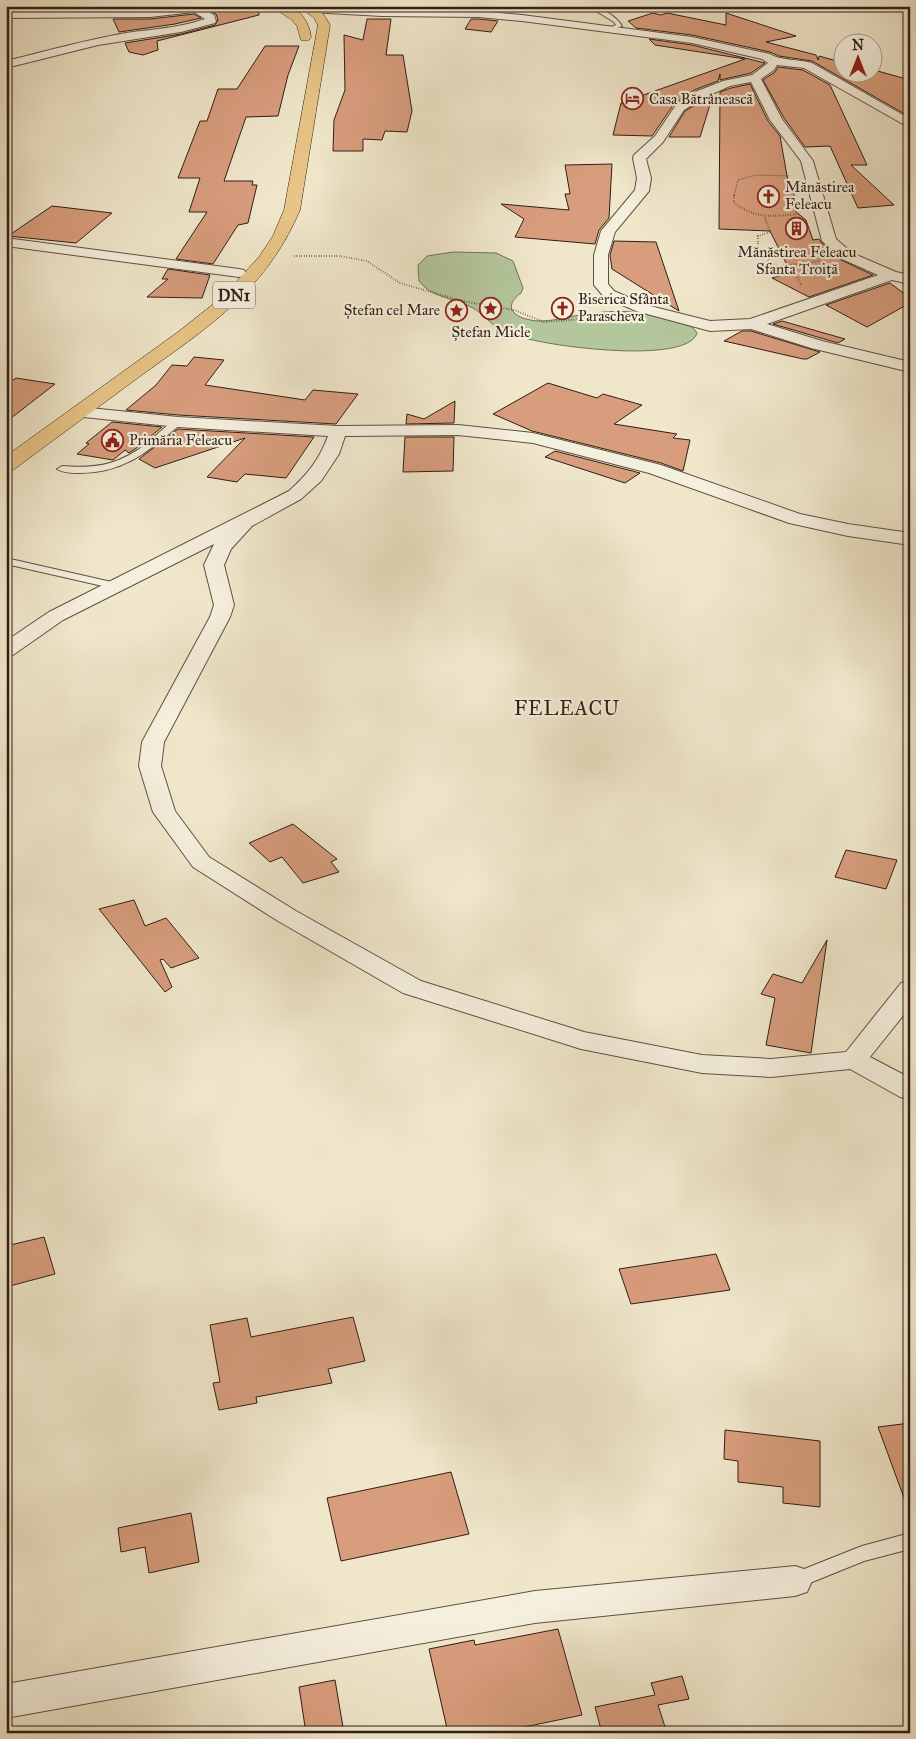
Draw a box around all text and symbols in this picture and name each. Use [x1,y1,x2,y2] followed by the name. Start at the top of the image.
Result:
[834,32,884,82] north arrow
[852,37,864,54] text: N
[621,87,645,111] hotel icon: Casa Bătrânească
[649,90,754,108] place label: Casa Bătrânească
[785,178,855,213] place label: Mănăstirea Feleacu
[757,184,781,208] church icon: Mănăstirea Feleacu
[785,217,809,241] building icon: Mănăstirea Feleacu Sfanta Troiță
[737,243,857,278] place label: Mănăstirea Feleacu Sfanta Troiță
[213,282,255,308] road number: DN1
[578,290,670,325] place label: Biserica Sfânta Parascheva
[550,296,574,320] church icon: Biserica Sfânta Parascheva
[479,297,503,321] place icon: Ștefan Micle
[444,298,468,322] place icon: Ștefan cel Mare
[344,301,440,319] place label: Ștefan cel Mare
[451,323,531,341] place label: Ștefan Micle
[101,428,125,452] public building icon: Primăria Feleacu
[129,431,232,449] place label: Primăria Feleacu
[514,696,620,720] district label: FELEACU

